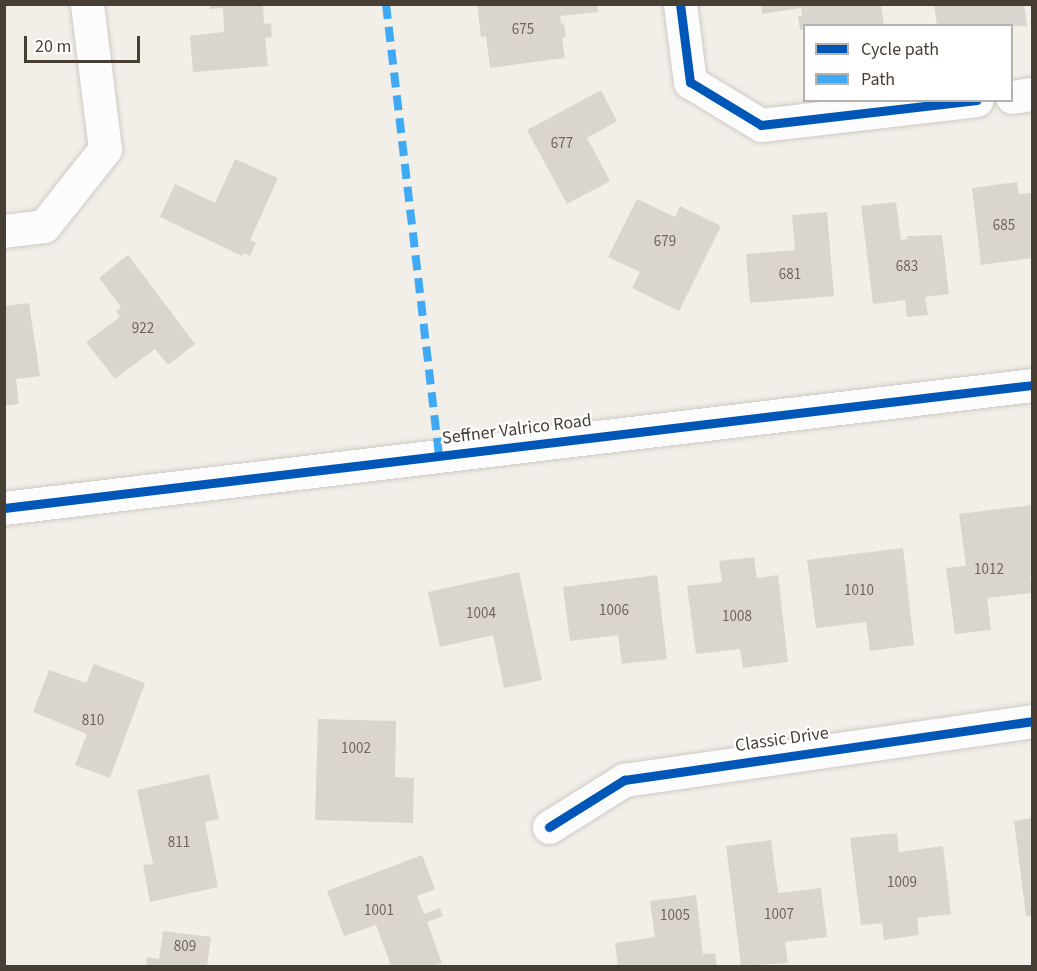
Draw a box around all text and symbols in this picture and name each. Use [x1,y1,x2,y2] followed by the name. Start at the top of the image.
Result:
[512,21,534,39] house number: 675
[27,24,142,62] scale bar
[803,24,1013,102] legend
[35,34,71,59] text: 20 m
[861,37,939,62] text: Cycle path
[861,67,895,92] text: Path
[551,135,573,153] house number: 677
[993,217,1015,235] house number: 685
[654,233,676,251] house number: 679
[896,258,918,276] house number: 683
[779,266,801,284] house number: 681
[132,320,154,338] house number: 922
[441,410,593,450] street label: Seffner Valrico Road
[974,561,1004,579] house number: 1012
[844,582,874,600] house number: 1010
[599,602,629,620] house number: 1006
[466,605,496,623] house number: 1004
[722,608,752,626] house number: 1008
[82,712,104,730] house number: 810
[734,723,830,757] street label: Classic Drive
[341,740,371,758] house number: 1002
[168,834,190,852] house number: 811
[887,874,917,892] house number: 1009
[364,902,394,920] house number: 1001
[764,906,794,924] house number: 1007
[660,907,690,925] house number: 1005
[174,938,196,956] house number: 809

